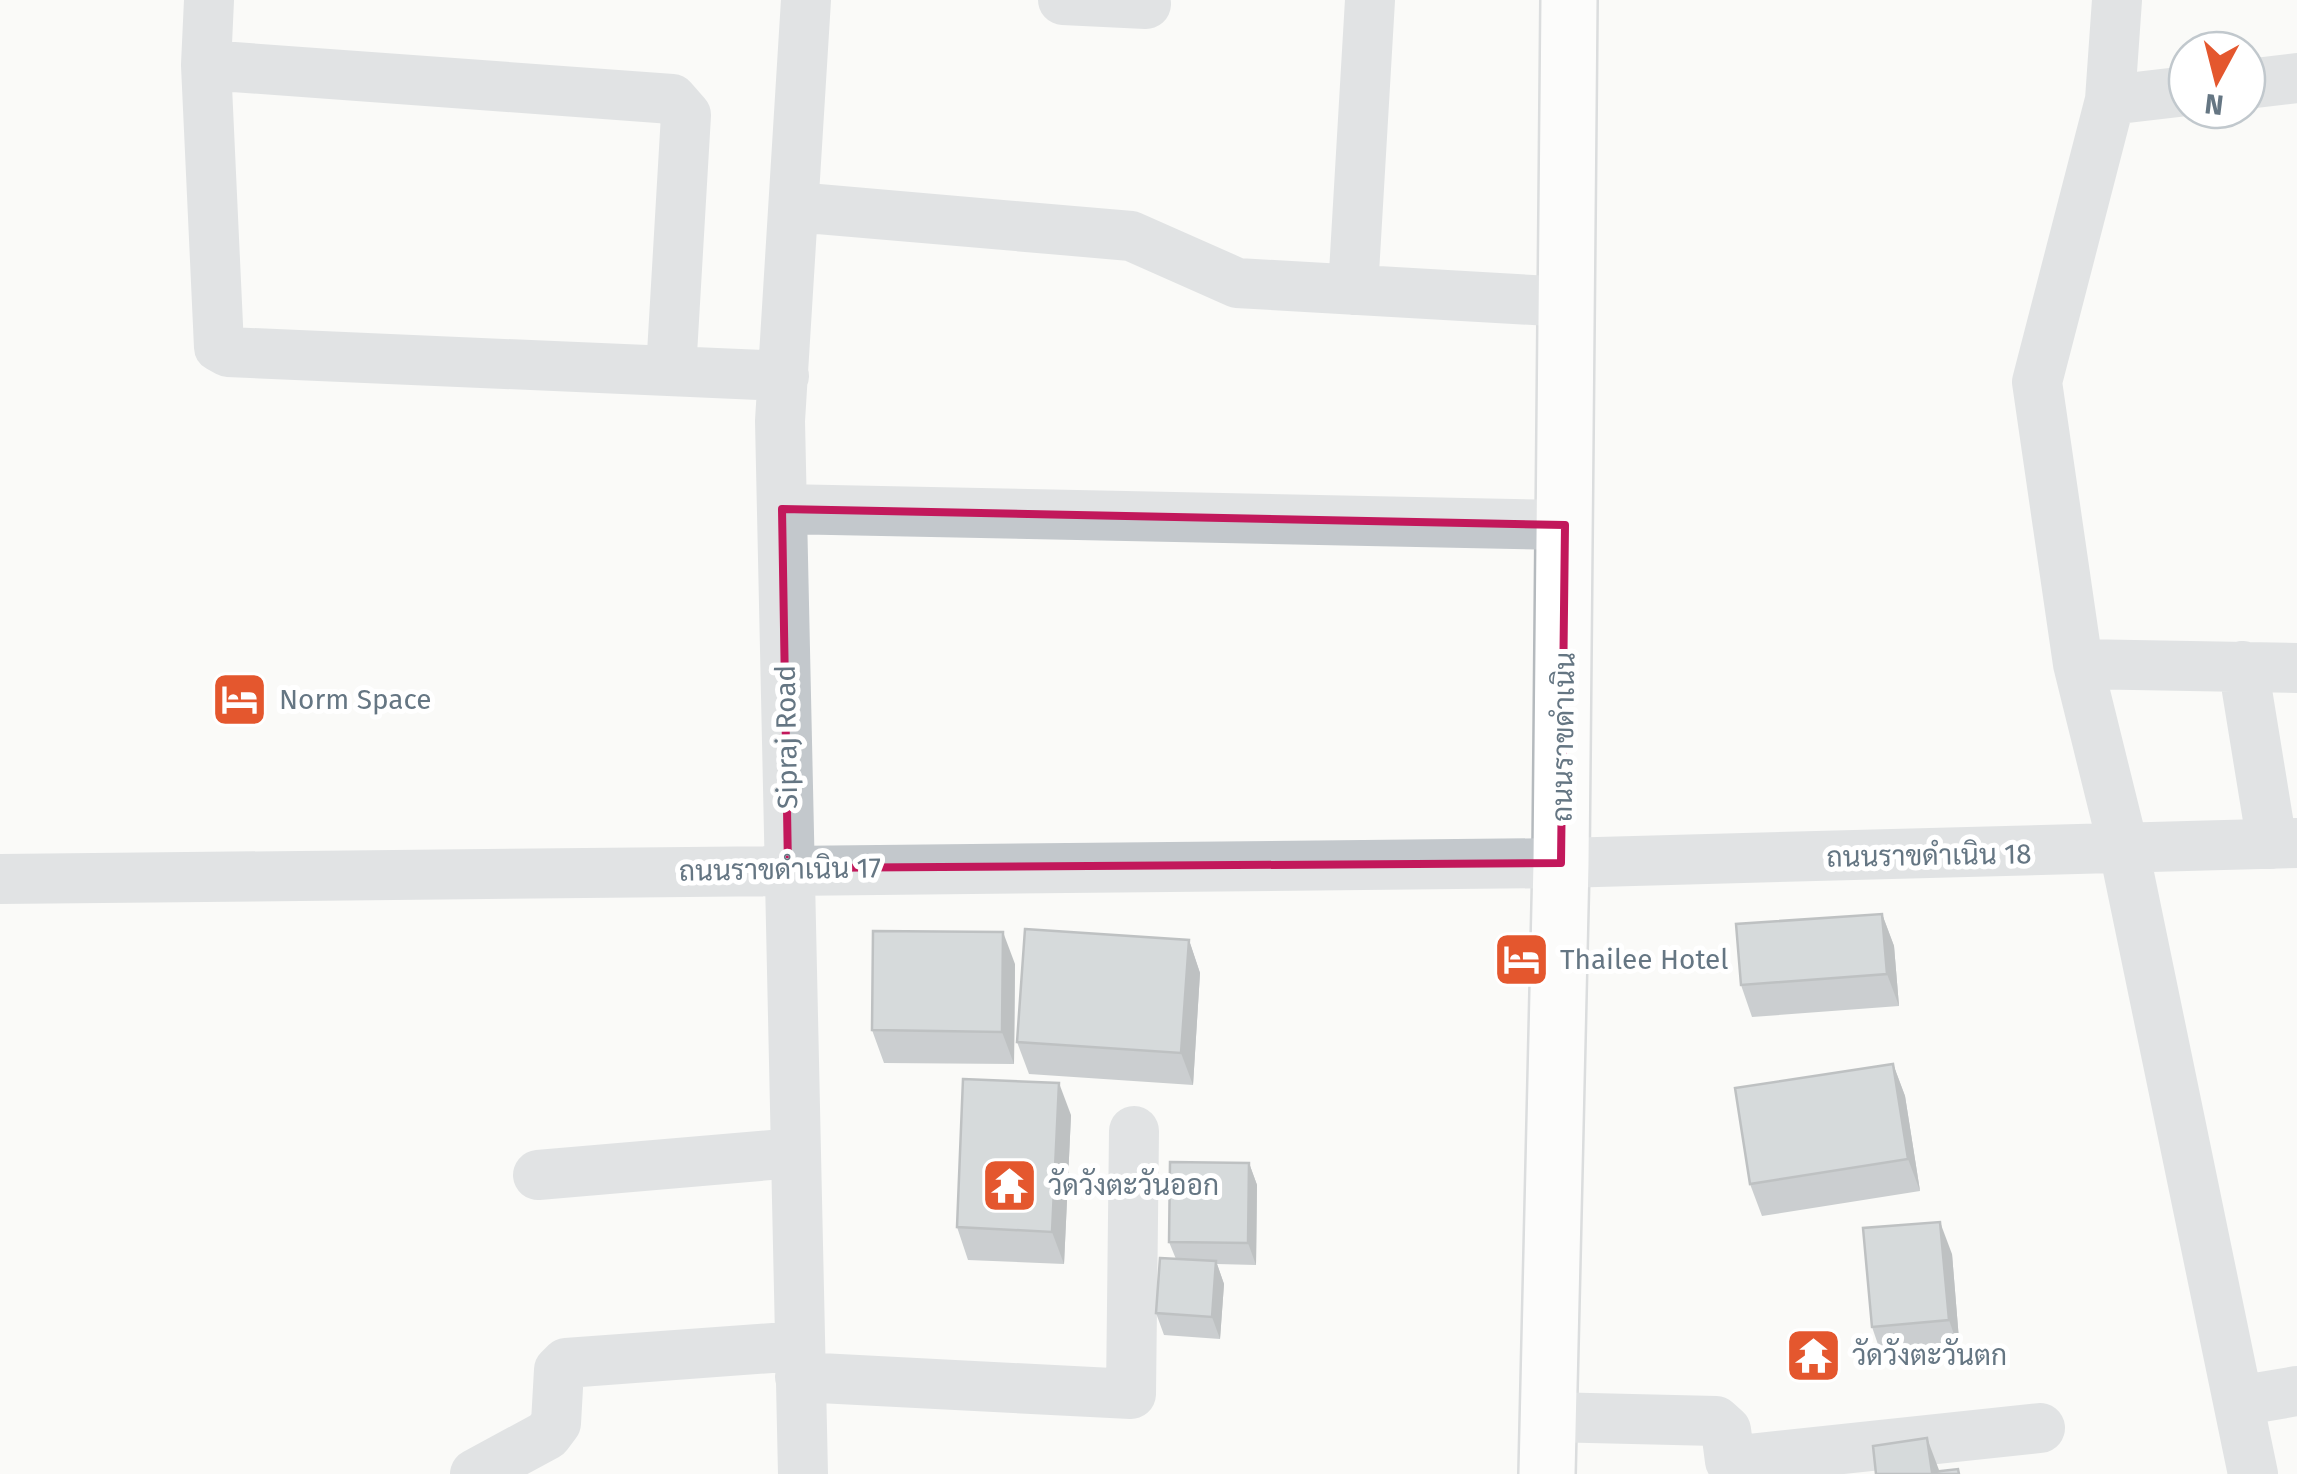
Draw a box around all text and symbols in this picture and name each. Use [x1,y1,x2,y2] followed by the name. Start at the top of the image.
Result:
[2167,30,2267,130] north arrow
[2203,87,2225,122] text: N
[1546,652,1581,822] street label: ถนนราขดำเนิน
[769,665,804,809] street label: Sipraj Road
[210,669,270,729] hotel icon: Norm Space
[279,683,432,716] place label: Norm Space
[1826,837,2032,874] street label: ถนนราขดำเนิน 18
[679,851,881,888] street label: ถนนราขดำเนิน 17
[1491,929,1551,989] hotel icon: Thailee Hotel
[1560,943,1729,976] place label: Thailee Hotel
[979,1155,1039,1215] temple icon: วัดวังตะวันออก
[1048,1167,1219,1202] place label: วัดวังตะวันออก
[1783,1325,1843,1385] temple icon: วัดวังตะวันตก
[1852,1337,2007,1372] place label: วัดวังตะวันตก

